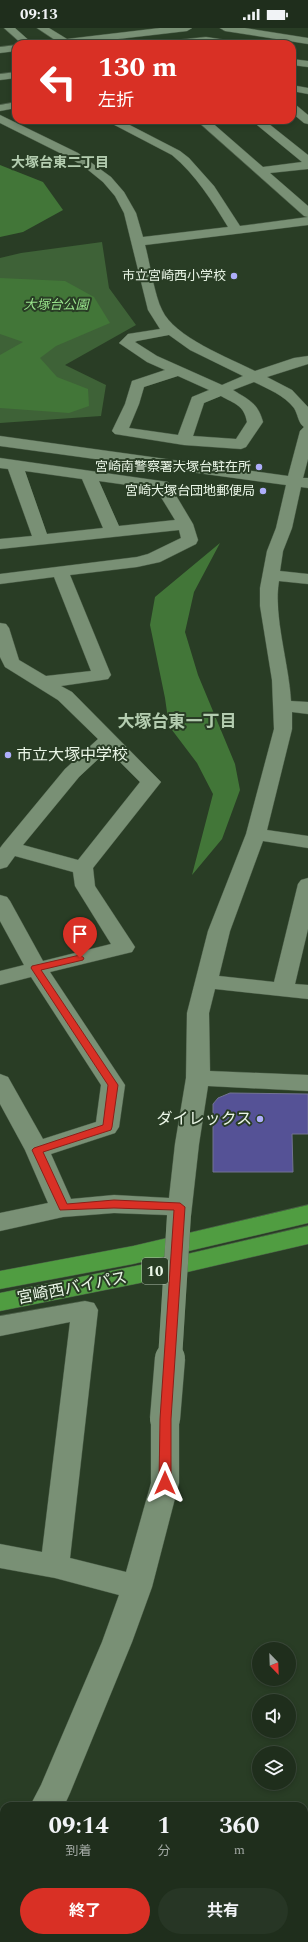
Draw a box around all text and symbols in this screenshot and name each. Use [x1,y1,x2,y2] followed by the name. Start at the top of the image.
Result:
[20,3,58,26] text: 09:13
[98,46,177,89] text: 130 m
[32,56,84,108] icon: left
[98,87,134,114] text: 左折
[11,152,109,173] district label: 大塚台東二丁目
[122,266,226,286] place label: 市立宮崎西小学校
[229,271,239,281] marker: 市立宮崎西小学校
[23,295,90,315] park label: 大塚台公園
[95,457,251,477] place label: 宮崎南警察署大塚台駐在所
[254,462,264,472] marker: 宮崎南警察署大塚台駐在所
[125,481,255,501] place label: 宮崎大塚台団地郵便局
[258,486,268,496] marker: 宮崎大塚台団地郵便局
[118,709,237,735] district label: 大塚台東一丁目
[16,743,128,767] place label: 市立大塚中学校
[3,750,13,760] marker: 市立大塚中学校
[63,917,97,958] pin
[69,923,91,945] icon: arrive
[156,1107,252,1131] place label: ダイレックス
[255,1114,265,1124] marker: ダイレックス
[142,1258,168,1284] road number: 10
[15,1266,129,1310] street label: 宮崎西バイパス
[144,1462,186,1504] position arrow
[252,1642,296,1686] north arrow
[252,1642,296,1790] map controls
[252,1694,296,1738] button: sound
[252,1746,296,1790] button: layers
[48,1808,109,1844] text: 09:14
[157,1808,171,1844] text: 1
[219,1808,260,1844] text: 360
[234,1840,245,1860] text: m
[66,1841,92,1861] text: 到着
[157,1841,170,1861] text: 分
[20,1888,150,1934] button: 終了
[158,1888,288,1934] button: 共有

